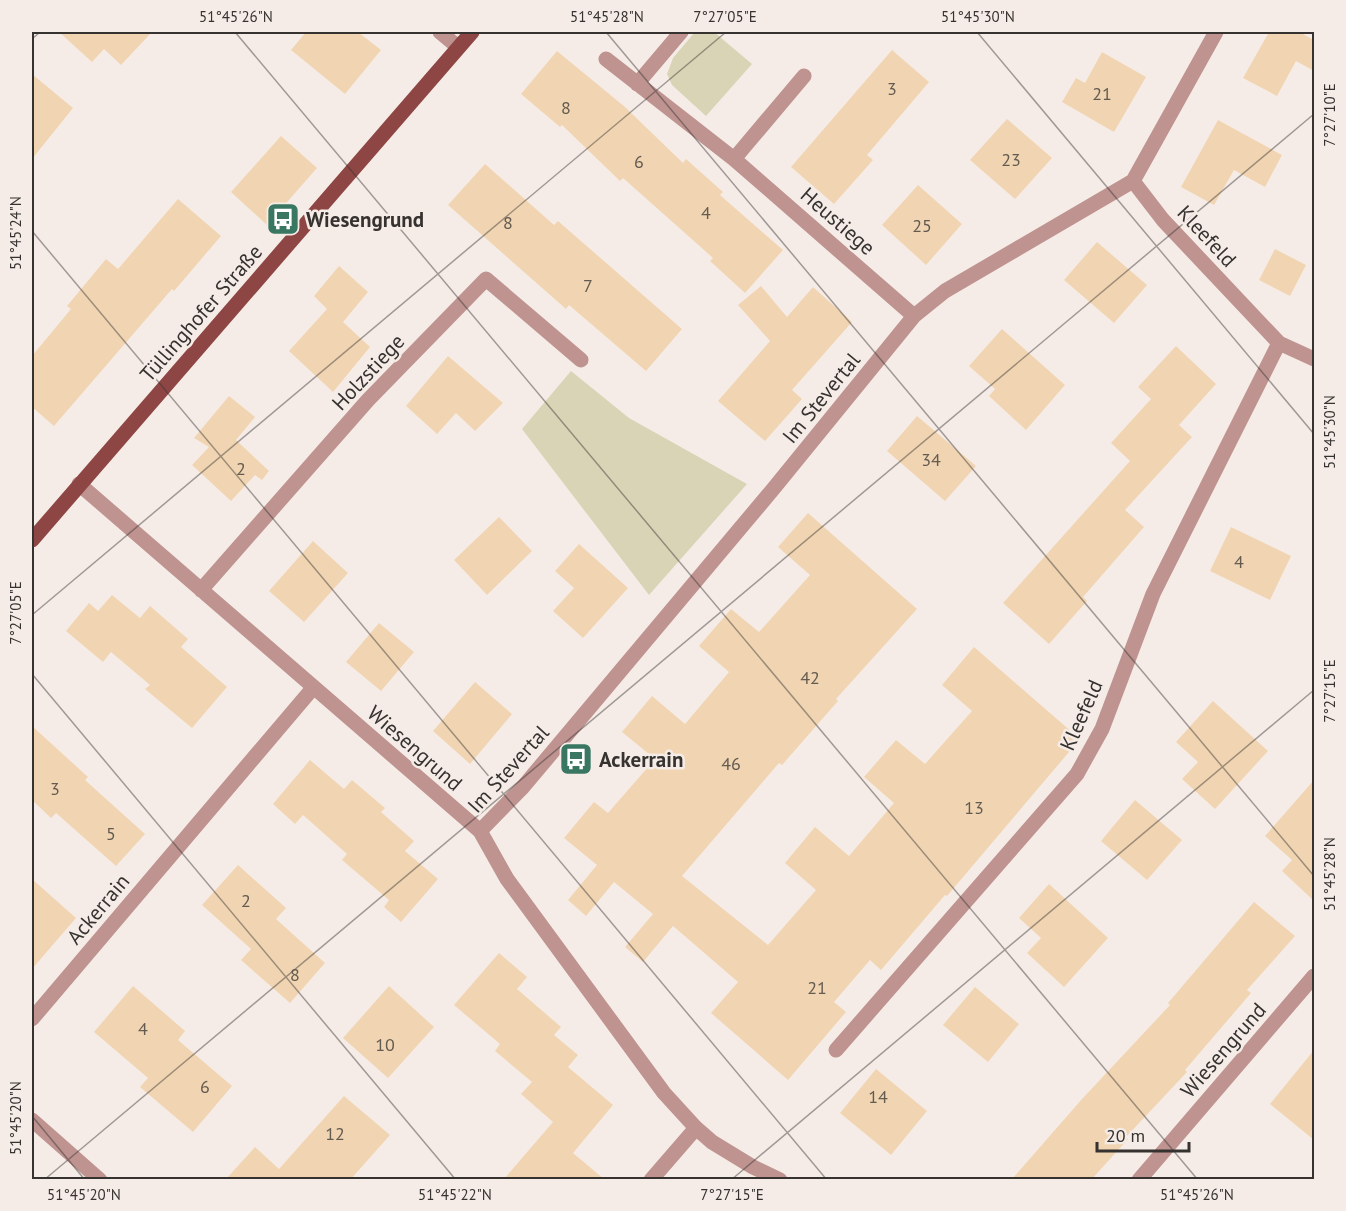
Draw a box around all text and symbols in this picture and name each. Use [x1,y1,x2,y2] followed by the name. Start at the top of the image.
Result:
[199,7,273,26] text: 51°45'26"N
[570,7,644,26] text: 51°45'28"N
[693,7,757,26] text: 7°27'05"E
[941,7,1015,26] text: 51°45'30"N
[887,77,897,100] house number: 3
[1092,82,1112,105] house number: 21
[1320,83,1339,147] text: 7°27'10"E
[561,96,571,119] house number: 8
[1001,148,1021,171] house number: 23
[634,150,644,173] house number: 6
[795,181,881,261] street label: Heustiege
[6,196,25,270] text: 51°45'24"N
[1172,200,1242,272] street label: Kleefeld
[265,201,301,237] bus stop icon: Wiesengrund
[701,201,711,224] house number: 4
[306,206,424,233] place label: Wiesengrund
[503,211,513,234] house number: 8
[912,214,932,237] house number: 25
[134,239,268,387] street label: Tüllinghofer Straße
[583,274,593,297] house number: 7
[326,328,410,416] street label: Holzstiege
[776,347,866,449] street label: Im Stevertal
[1320,395,1339,469] text: 51°45'30"N
[921,448,941,471] house number: 34
[236,457,246,480] house number: 2
[1234,550,1244,573] house number: 4
[6,581,25,645] text: 7°27'05"E
[1320,659,1339,723] text: 7°27'15"E
[800,666,820,689] house number: 42
[1053,675,1109,755] street label: Kleefeld
[362,699,468,797] street label: Wiesengrund
[461,719,555,819] street label: Im Stevertal
[558,741,594,777] bus stop icon: Ackerrain
[599,746,683,773] place label: Ackerrain
[721,752,741,775] house number: 46
[50,777,60,800] house number: 3
[964,796,984,819] house number: 13
[106,822,116,845] house number: 5
[1320,837,1339,911] text: 51°45'28"N
[61,868,135,950] street label: Ackerrain
[241,889,251,912] house number: 2
[290,963,300,986] house number: 8
[807,976,827,999] house number: 21
[1174,997,1272,1103] street label: Wiesengrund
[138,1017,148,1040] house number: 4
[375,1033,395,1056] house number: 10
[200,1075,210,1098] house number: 6
[6,1081,25,1155] text: 51°45'20"N
[868,1085,888,1108] house number: 14
[1097,1115,1188,1153] scale bar
[325,1122,345,1145] house number: 12
[1106,1124,1145,1147] text: 20 m
[47,1185,121,1204] text: 51°45'20"N
[418,1185,492,1204] text: 51°45'22"N
[700,1185,764,1204] text: 7°27'15"E
[1160,1185,1234,1204] text: 51°45'26"N

